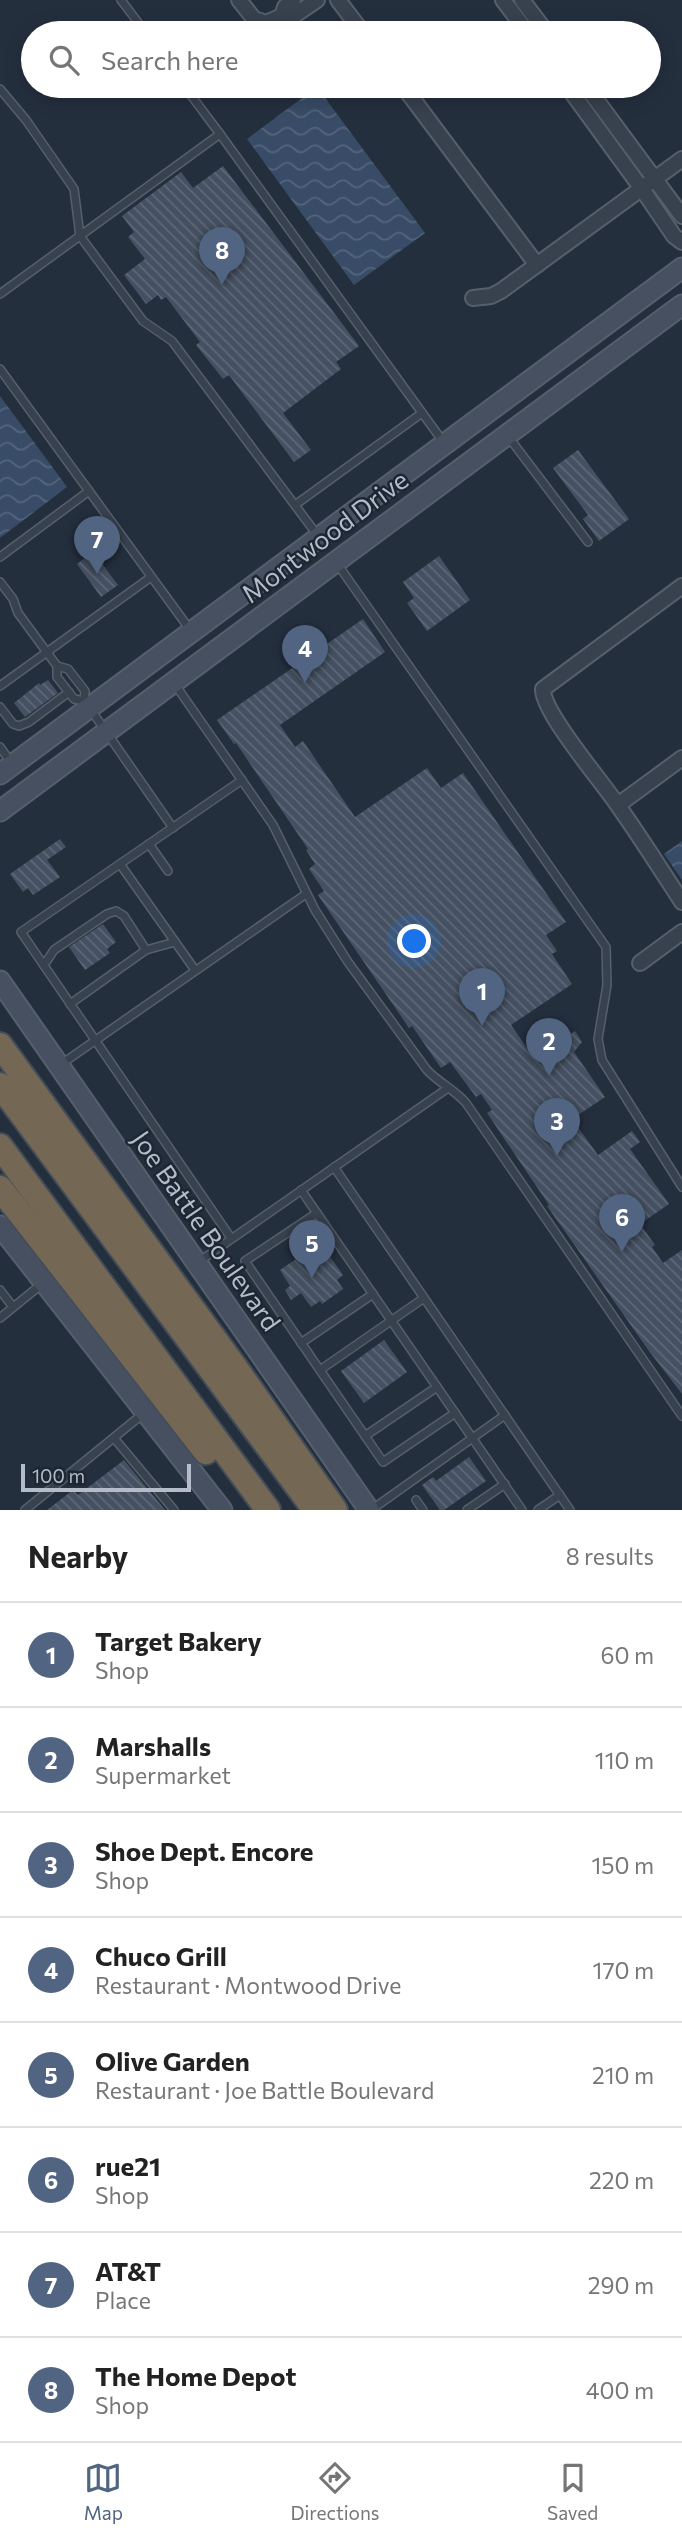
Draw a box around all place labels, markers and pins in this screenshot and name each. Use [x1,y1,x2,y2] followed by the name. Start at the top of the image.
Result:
[199,227,245,285] pin: 8
[74,516,120,574] pin: 7
[282,625,328,683] pin: 4
[459,968,505,1026] pin: 1
[526,1018,572,1076] pin: 2
[534,1098,580,1156] pin: 3
[599,1194,645,1252] pin: 6
[289,1220,335,1278] pin: 5

